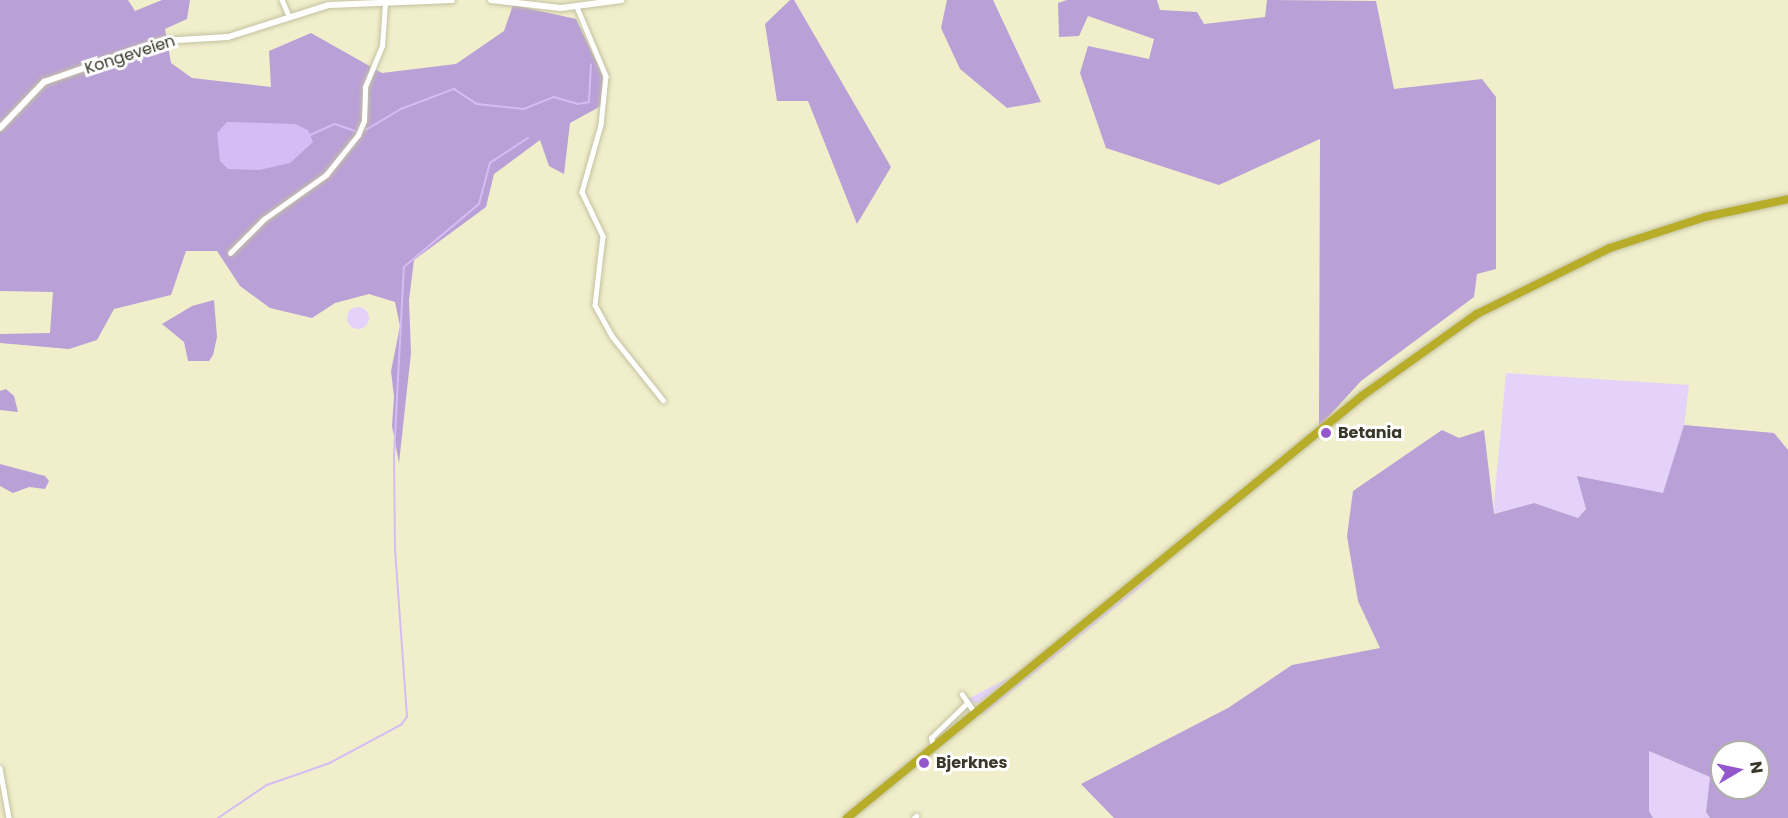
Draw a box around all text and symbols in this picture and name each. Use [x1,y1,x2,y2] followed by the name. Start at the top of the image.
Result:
[82,31,178,79] street label: Kongeveien
[1338,423,1402,443] place label: Betania
[1319,426,1333,440] marker: Betania
[1710,740,1770,800] north arrow
[936,753,1007,773] place label: Bjerknes
[917,756,931,770] marker: Bjerknes
[1744,760,1769,775] text: N

